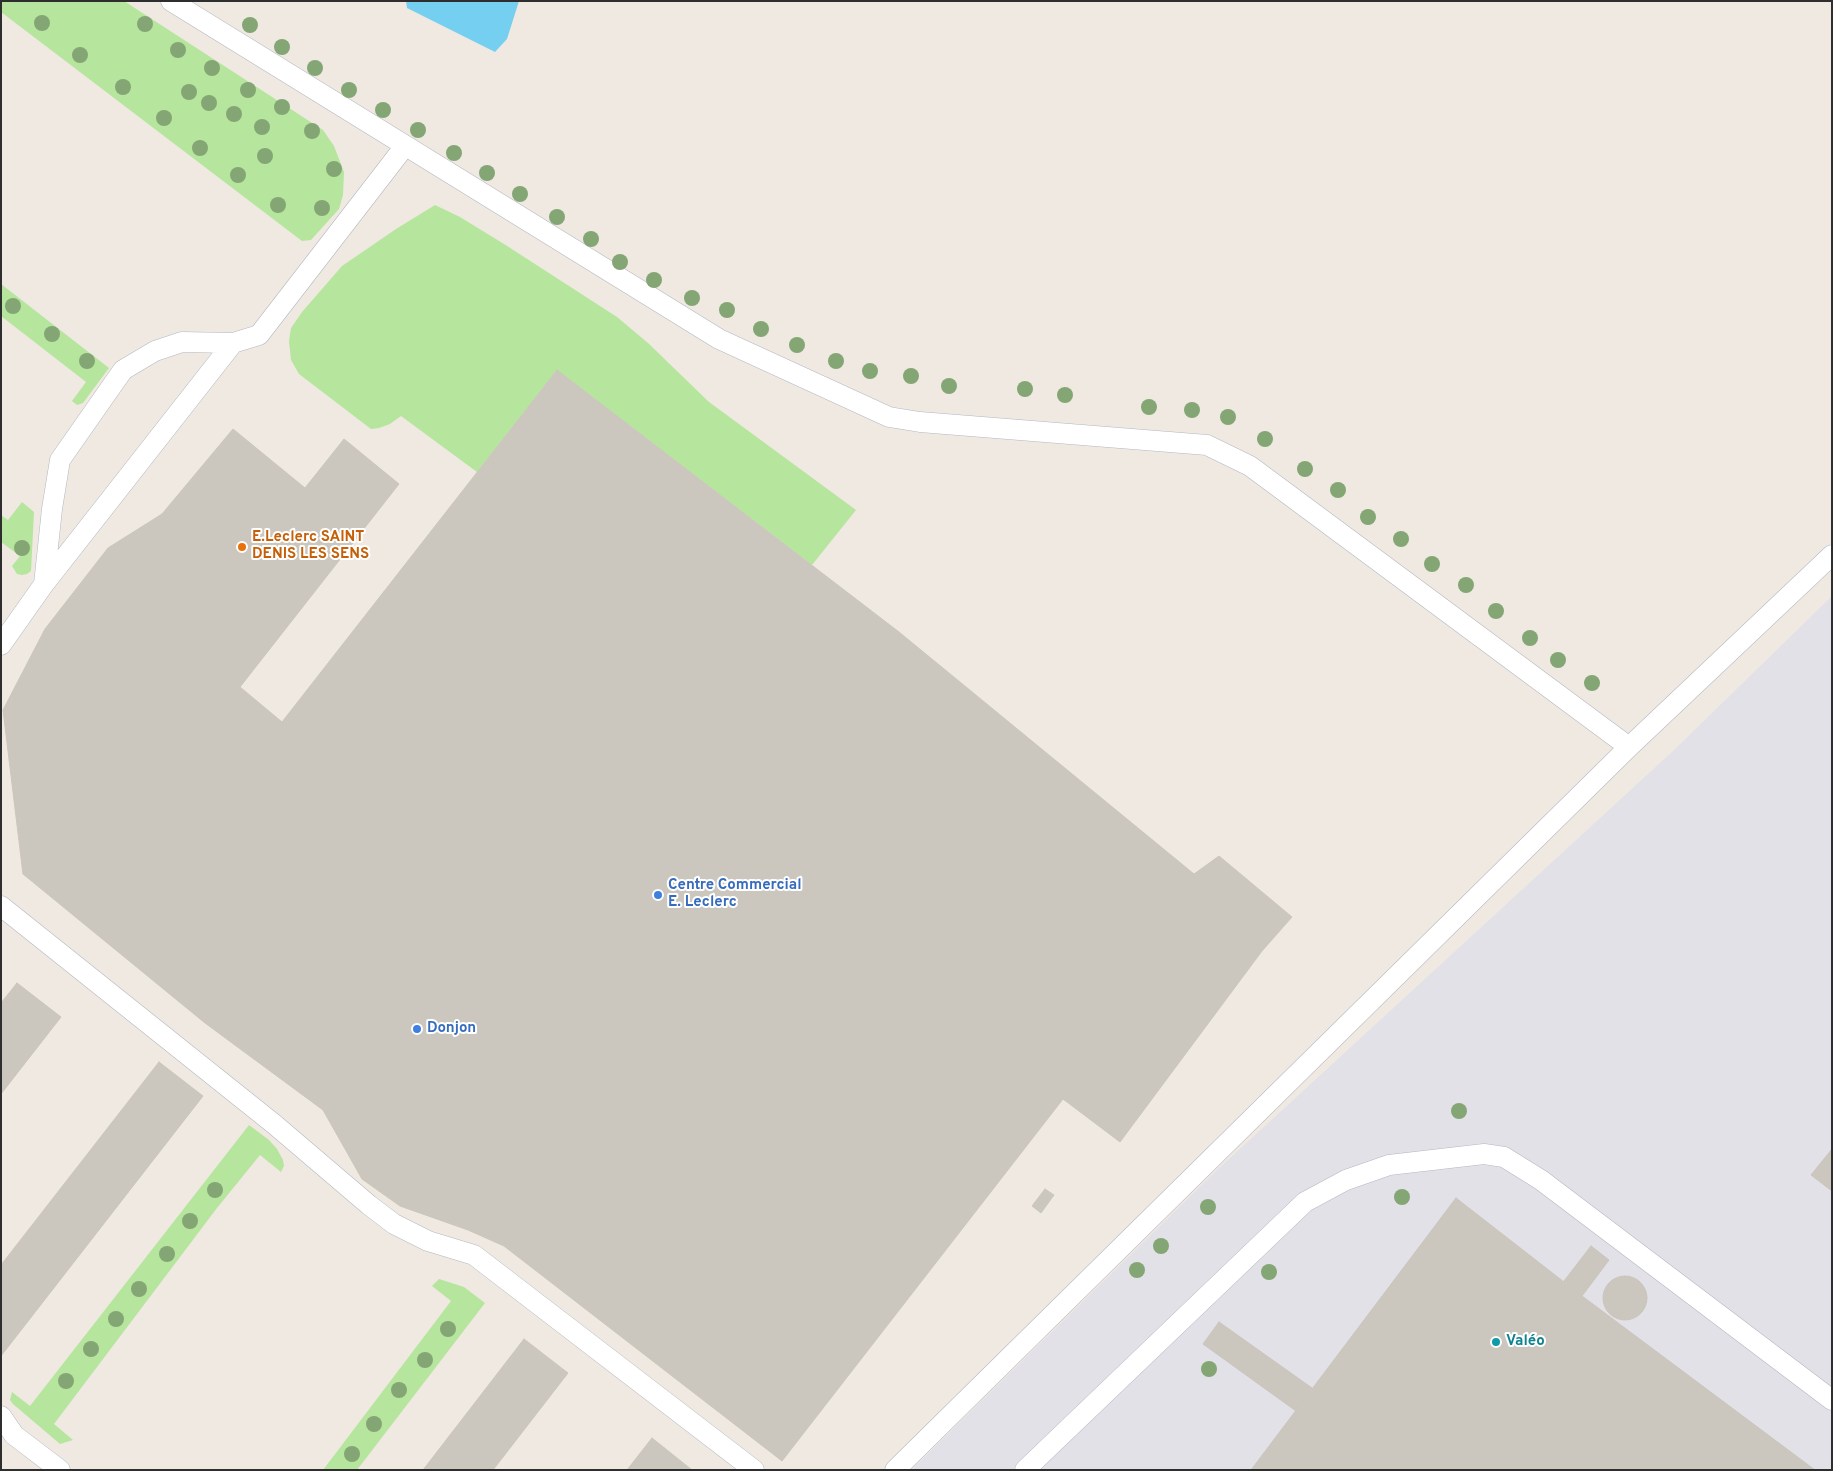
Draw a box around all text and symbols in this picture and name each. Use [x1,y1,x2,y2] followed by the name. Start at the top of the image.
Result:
[252,529,369,564] place label: E.Leclerc SAINT DENIS LES SENS
[236,541,248,553] marker: E.Leclerc SAINT DENIS LES SENS
[668,877,802,912] place label: Centre Commercial E. Leclerc
[652,889,664,901] marker: Centre Commercial E. Leclerc
[427,1020,476,1038] place label: Donjon
[411,1023,423,1035] marker: Donjon
[1506,1333,1545,1351] place label: Valéo
[1490,1336,1502,1348] marker: Valéo

